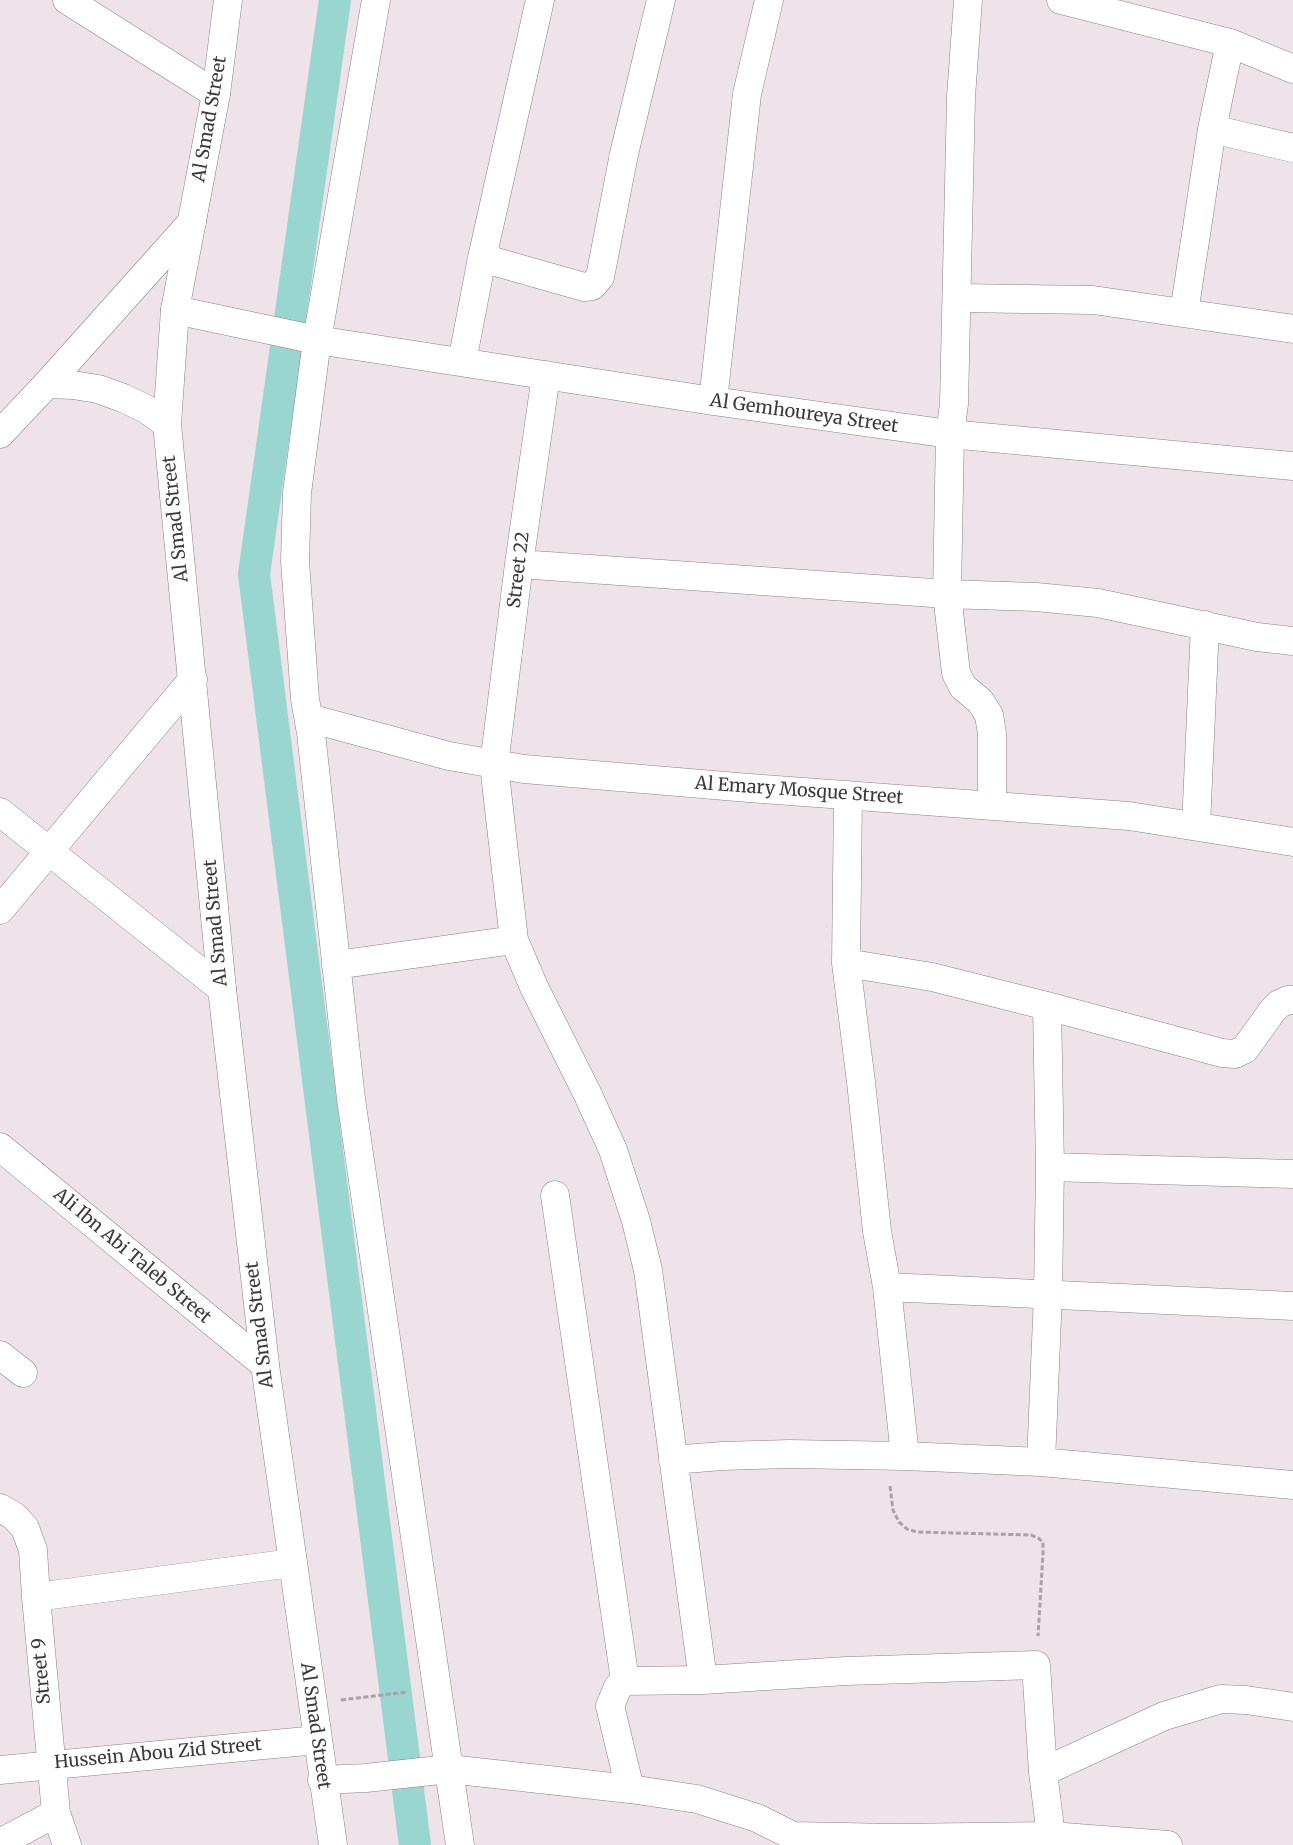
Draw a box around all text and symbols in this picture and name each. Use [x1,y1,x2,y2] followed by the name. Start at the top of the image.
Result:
[188,54,232,184] street label: Al Smad Street
[708,390,900,438] street label: Al Gemhoureya Street
[159,455,193,583] street label: Al Smad Street
[504,531,534,609] street label: Street 22
[694,773,904,809] street label: Al Emary Mosque Street
[200,859,232,987] street label: Al Smad Street
[49,1184,215,1328] street label: Ali Ibn Abi Taleb Street
[242,1260,278,1390] street label: Al Smad Street
[28,1637,56,1705] street label: Street 9
[295,1661,335,1791] street label: Al Smad Street
[53,1734,263,1774] street label: Hussein Abou Zid Street

